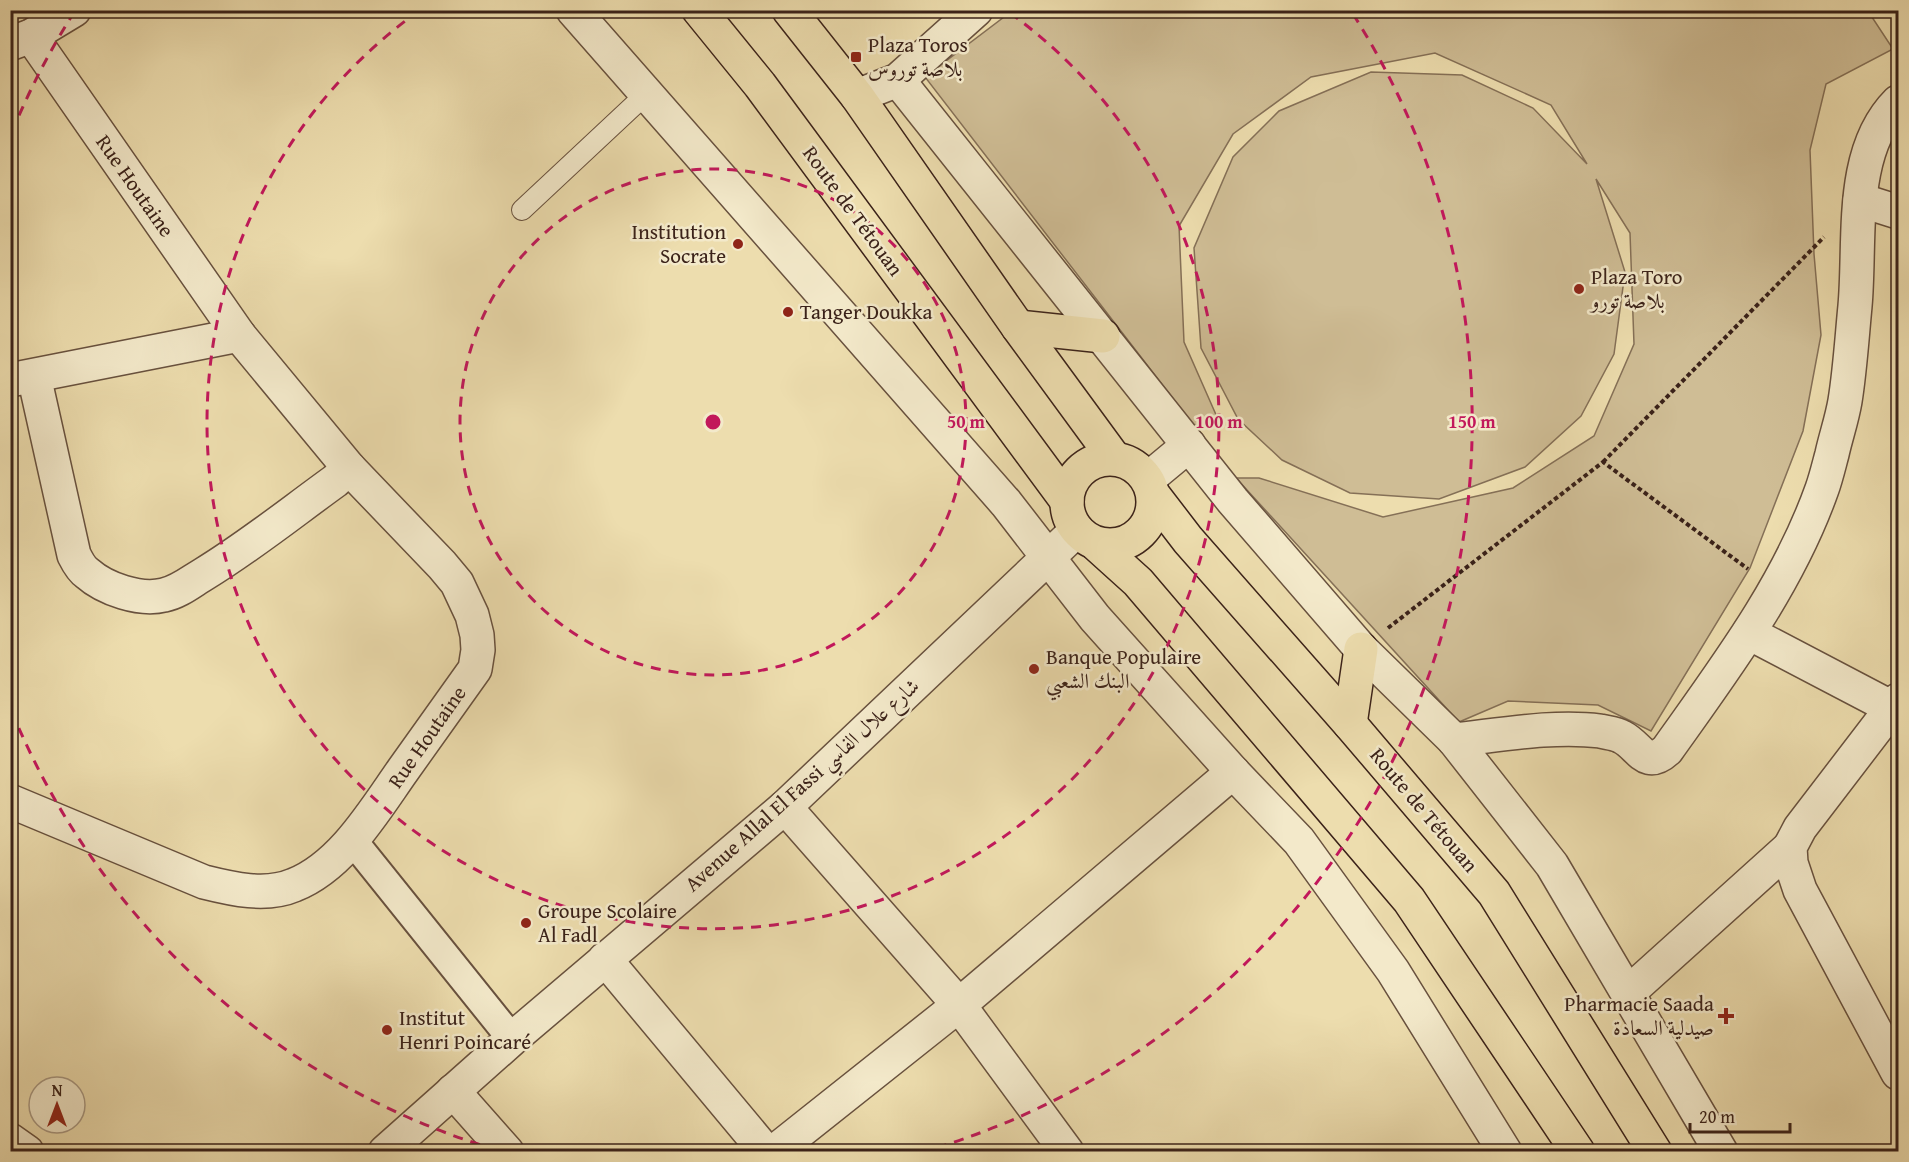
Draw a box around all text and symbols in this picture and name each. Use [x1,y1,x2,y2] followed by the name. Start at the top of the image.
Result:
[868,29,968,84] place label: Plaza Toros بلاصة توروس
[849,50,863,64] marker: Plaza Toros بلاصة توروس
[89,128,182,243] street label: Rue Houtaine
[795,139,911,283] street label: Route de Tétouan
[632,216,726,271] place label: Institution Socrate
[731,237,745,251] marker: Institution Socrate
[1589,261,1683,316] place label: Plaza Toro بلاصة تورو
[1572,282,1586,296] marker: Plaza Toro بلاصة تورو
[800,296,932,327] place label: Tanger Doukka
[781,305,795,319] marker: Tanger Doukka
[947,408,986,435] text: 50 m
[1195,408,1243,435] text: 100 m
[1448,408,1496,435] text: 150 m
[703,412,723,432] centre of rings
[1046,641,1201,701] place label: Banque Populaire البنك الشعبي
[1027,662,1041,676] marker: Banque Populaire البنك الشعبي
[677,671,929,902] street label: Avenue Allal El Fassi شارع علال الفاسي
[380,679,473,794] street label: Rue Houtaine
[1363,741,1486,879] street label: Route de Tétouan
[538,895,677,950] place label: Groupe Scolaire Al Fadl
[519,916,533,930] marker: Groupe Scolaire Al Fadl
[1564,988,1714,1043] place label: Pharmacie Saada صيدلية السعادة
[399,1002,531,1057] place label: Institut Henri Poincaré
[1719,1009,1733,1023] marker: Pharmacie Saada صيدلية السعادة
[380,1023,394,1037] marker: Institut Henri Poincaré
[27,1075,87,1135] north arrow
[52,1078,63,1102] text: N
[1690,1096,1790,1134] scale bar
[1699,1103,1735,1130] text: 20 m

